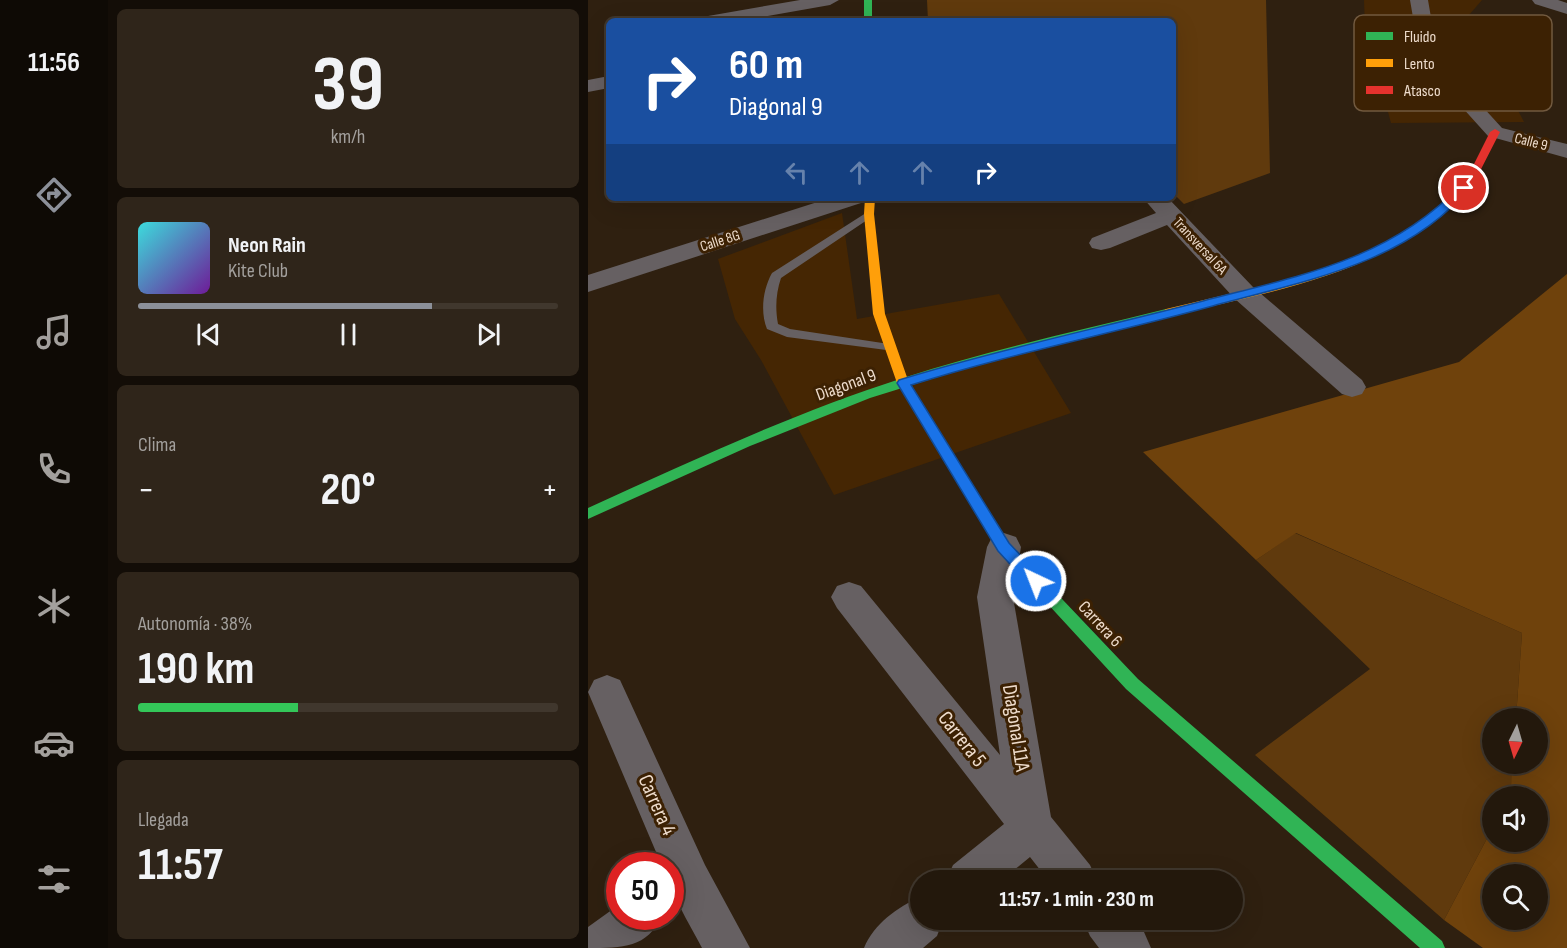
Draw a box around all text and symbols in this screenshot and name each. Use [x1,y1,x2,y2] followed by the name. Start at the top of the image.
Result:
[1354,15,1552,111] legend
[1404,28,1436,47] text: Fluido
[312,39,384,132] text: 39
[729,40,803,91] text: 60 m
[630,42,708,120] icon: right
[28,47,80,79] text: 11:56
[1404,55,1435,74] text: Lento
[1403,82,1441,101] text: Atasco
[729,91,823,123] text: Diagonal 9
[331,125,365,149] text: km/h
[1512,129,1550,155] street label: Calle 9
[780,156,813,189] icon: left
[843,156,876,189] icon: ahead
[906,156,939,189] icon: ahead
[969,156,1002,189] icon: right
[1438,162,1489,213] pin
[1447,171,1480,204] icon: arrive
[33,174,75,216] icon: directions
[1169,213,1232,279] street label: Transversal 6A
[698,226,742,256] street label: Calle 8G
[228,232,306,259] text: Neon Rain
[228,259,288,283] text: Kite Club
[33,311,75,353] icon: music
[192,318,225,351] icon: previous
[332,318,365,351] icon: pause
[472,318,505,351] icon: next
[813,364,879,406] street label: Diagonal 9
[138,433,176,457] text: Clima
[33,448,75,490] icon: phone
[320,463,376,518] text: 20°
[138,470,154,510] text: −
[542,470,558,510] text: +
[1004,549,1068,613] position arrow
[33,585,75,627] icon: climate
[1073,597,1127,651] street label: Carrera 6
[138,612,252,636] text: Autonomía · 38%
[138,642,254,697] text: 190 km
[997,683,1035,774] street label: Diagonal 11A
[933,706,991,772] street label: Carrera 5
[1482,708,1548,774] north arrow
[1482,708,1548,930] map controls
[33,722,75,764] icon: car
[633,771,682,840] street label: Carrera 4
[1482,786,1548,852] button: sound
[138,808,189,832] text: Llegada
[138,838,223,893] text: 11:57
[606,852,684,930] speed limit sign: 50
[33,858,75,900] icon: filters
[1482,864,1548,930] button: search
[999,886,1154,913] text: 11:57 · 1 min · 230 m

